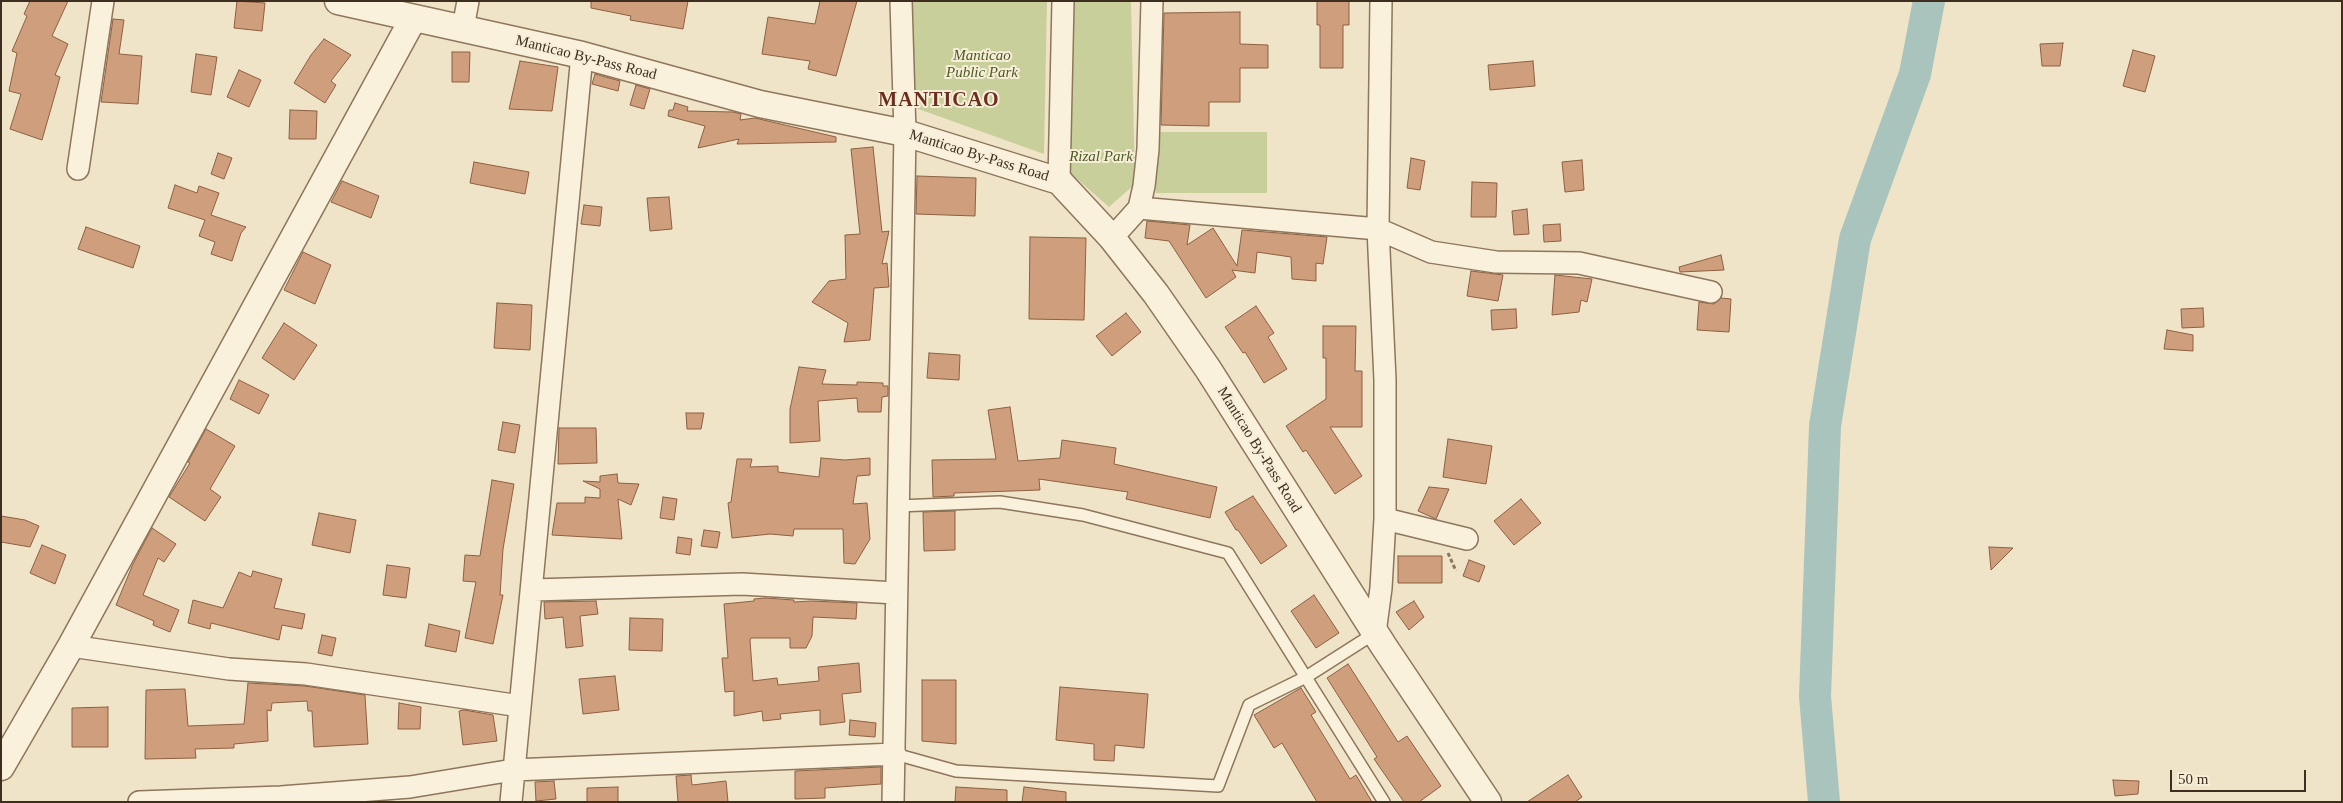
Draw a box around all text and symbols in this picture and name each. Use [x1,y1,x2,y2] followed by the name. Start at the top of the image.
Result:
[513,32,659,84] street label: Manticao By-Pass Road
[946,47,1018,82] park label: Manticao Public Park
[877,89,1001,113] district label: MANTICAO
[907,126,1051,186] street label: Manticao By-Pass Road
[1069,148,1133,166] park label: Rizal Park
[1213,384,1305,516] street label: Manticao By-Pass Road
[2173,760,2309,792] scale bar
[2178,771,2208,787] text: 50 m

